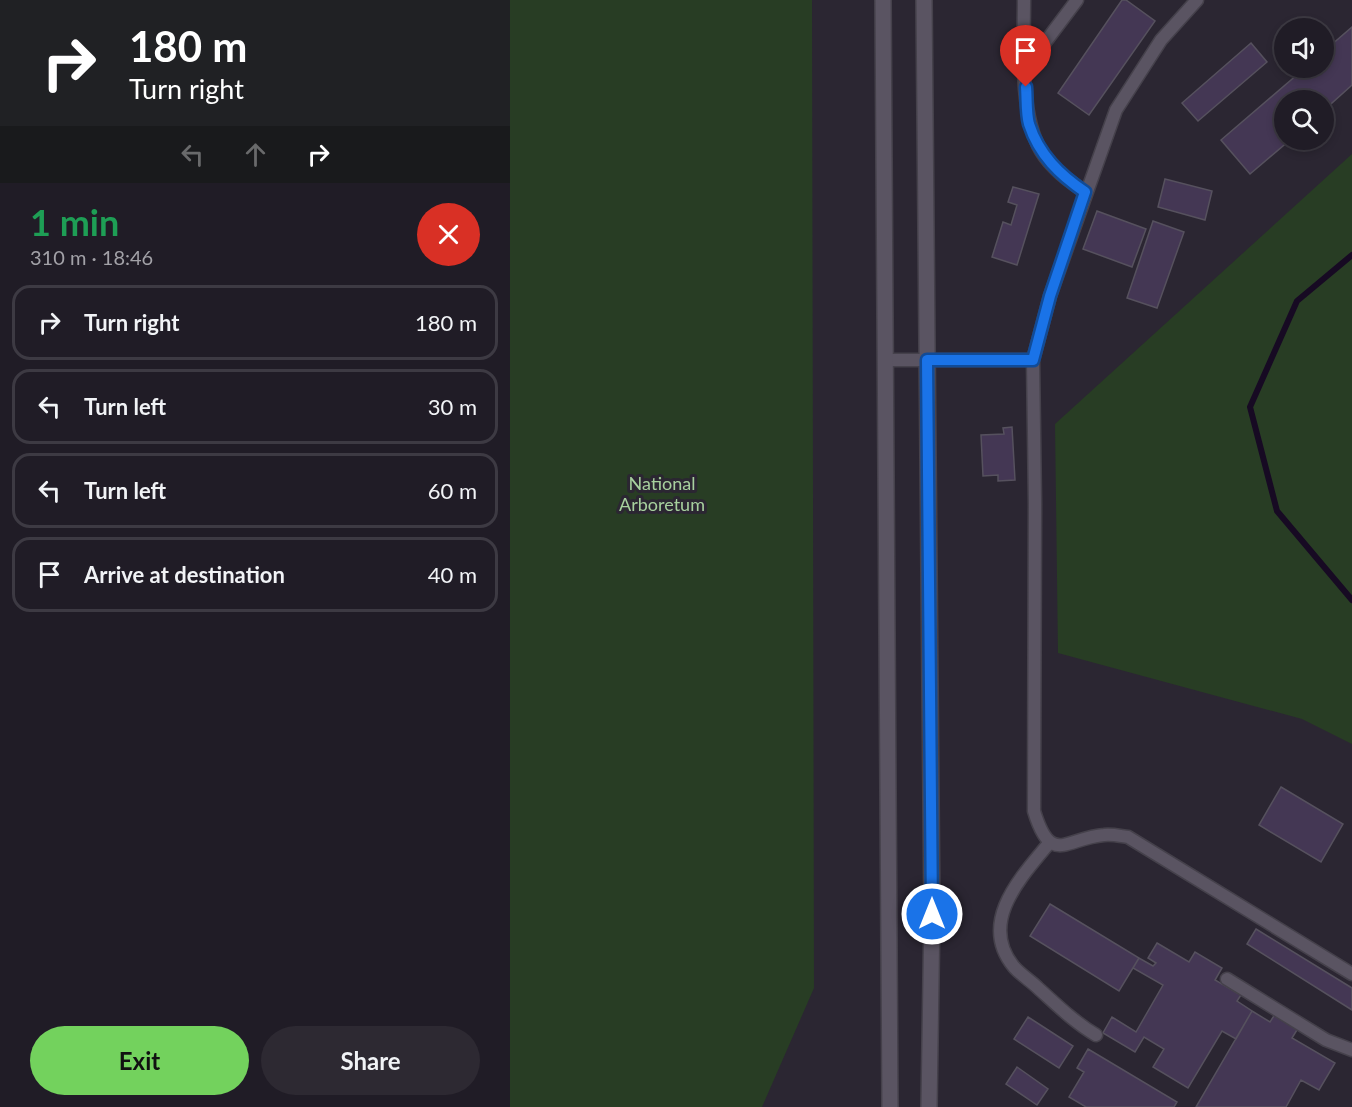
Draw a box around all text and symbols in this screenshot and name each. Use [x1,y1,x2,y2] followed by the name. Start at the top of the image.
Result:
[1274,18,1334,150] map controls
[1274,18,1334,78] button: sound
[129,21,247,71] text: 180 m
[30,24,108,102] icon: right
[1000,25,1051,87] pin
[1009,34,1042,67] icon: arrive
[129,72,244,105] text: Turn right
[1274,90,1334,150] button: search
[176,138,209,171] icon: left
[239,138,272,171] icon: ahead
[302,138,335,171] icon: right
[30,200,119,244] text: 1 min
[417,203,480,266] button: close
[30,245,153,269] text: 310 m · 18:46
[33,306,66,339] icon: right
[84,309,179,336] text: Turn right
[415,309,477,336] text: 180 m
[33,390,66,423] icon: left
[84,393,166,420] text: Turn left
[428,393,477,420] text: 30 m
[619,472,705,515] park label: National Arboretum
[33,474,66,507] icon: left
[84,477,166,504] text: Turn left
[428,477,477,504] text: 60 m
[33,558,66,591] icon: arrive
[84,561,285,588] text: Arrive at destination
[428,561,477,588] text: 40 m
[900,882,964,946] position arrow
[30,1026,249,1095] button: Exit
[261,1026,480,1095] button: Share

